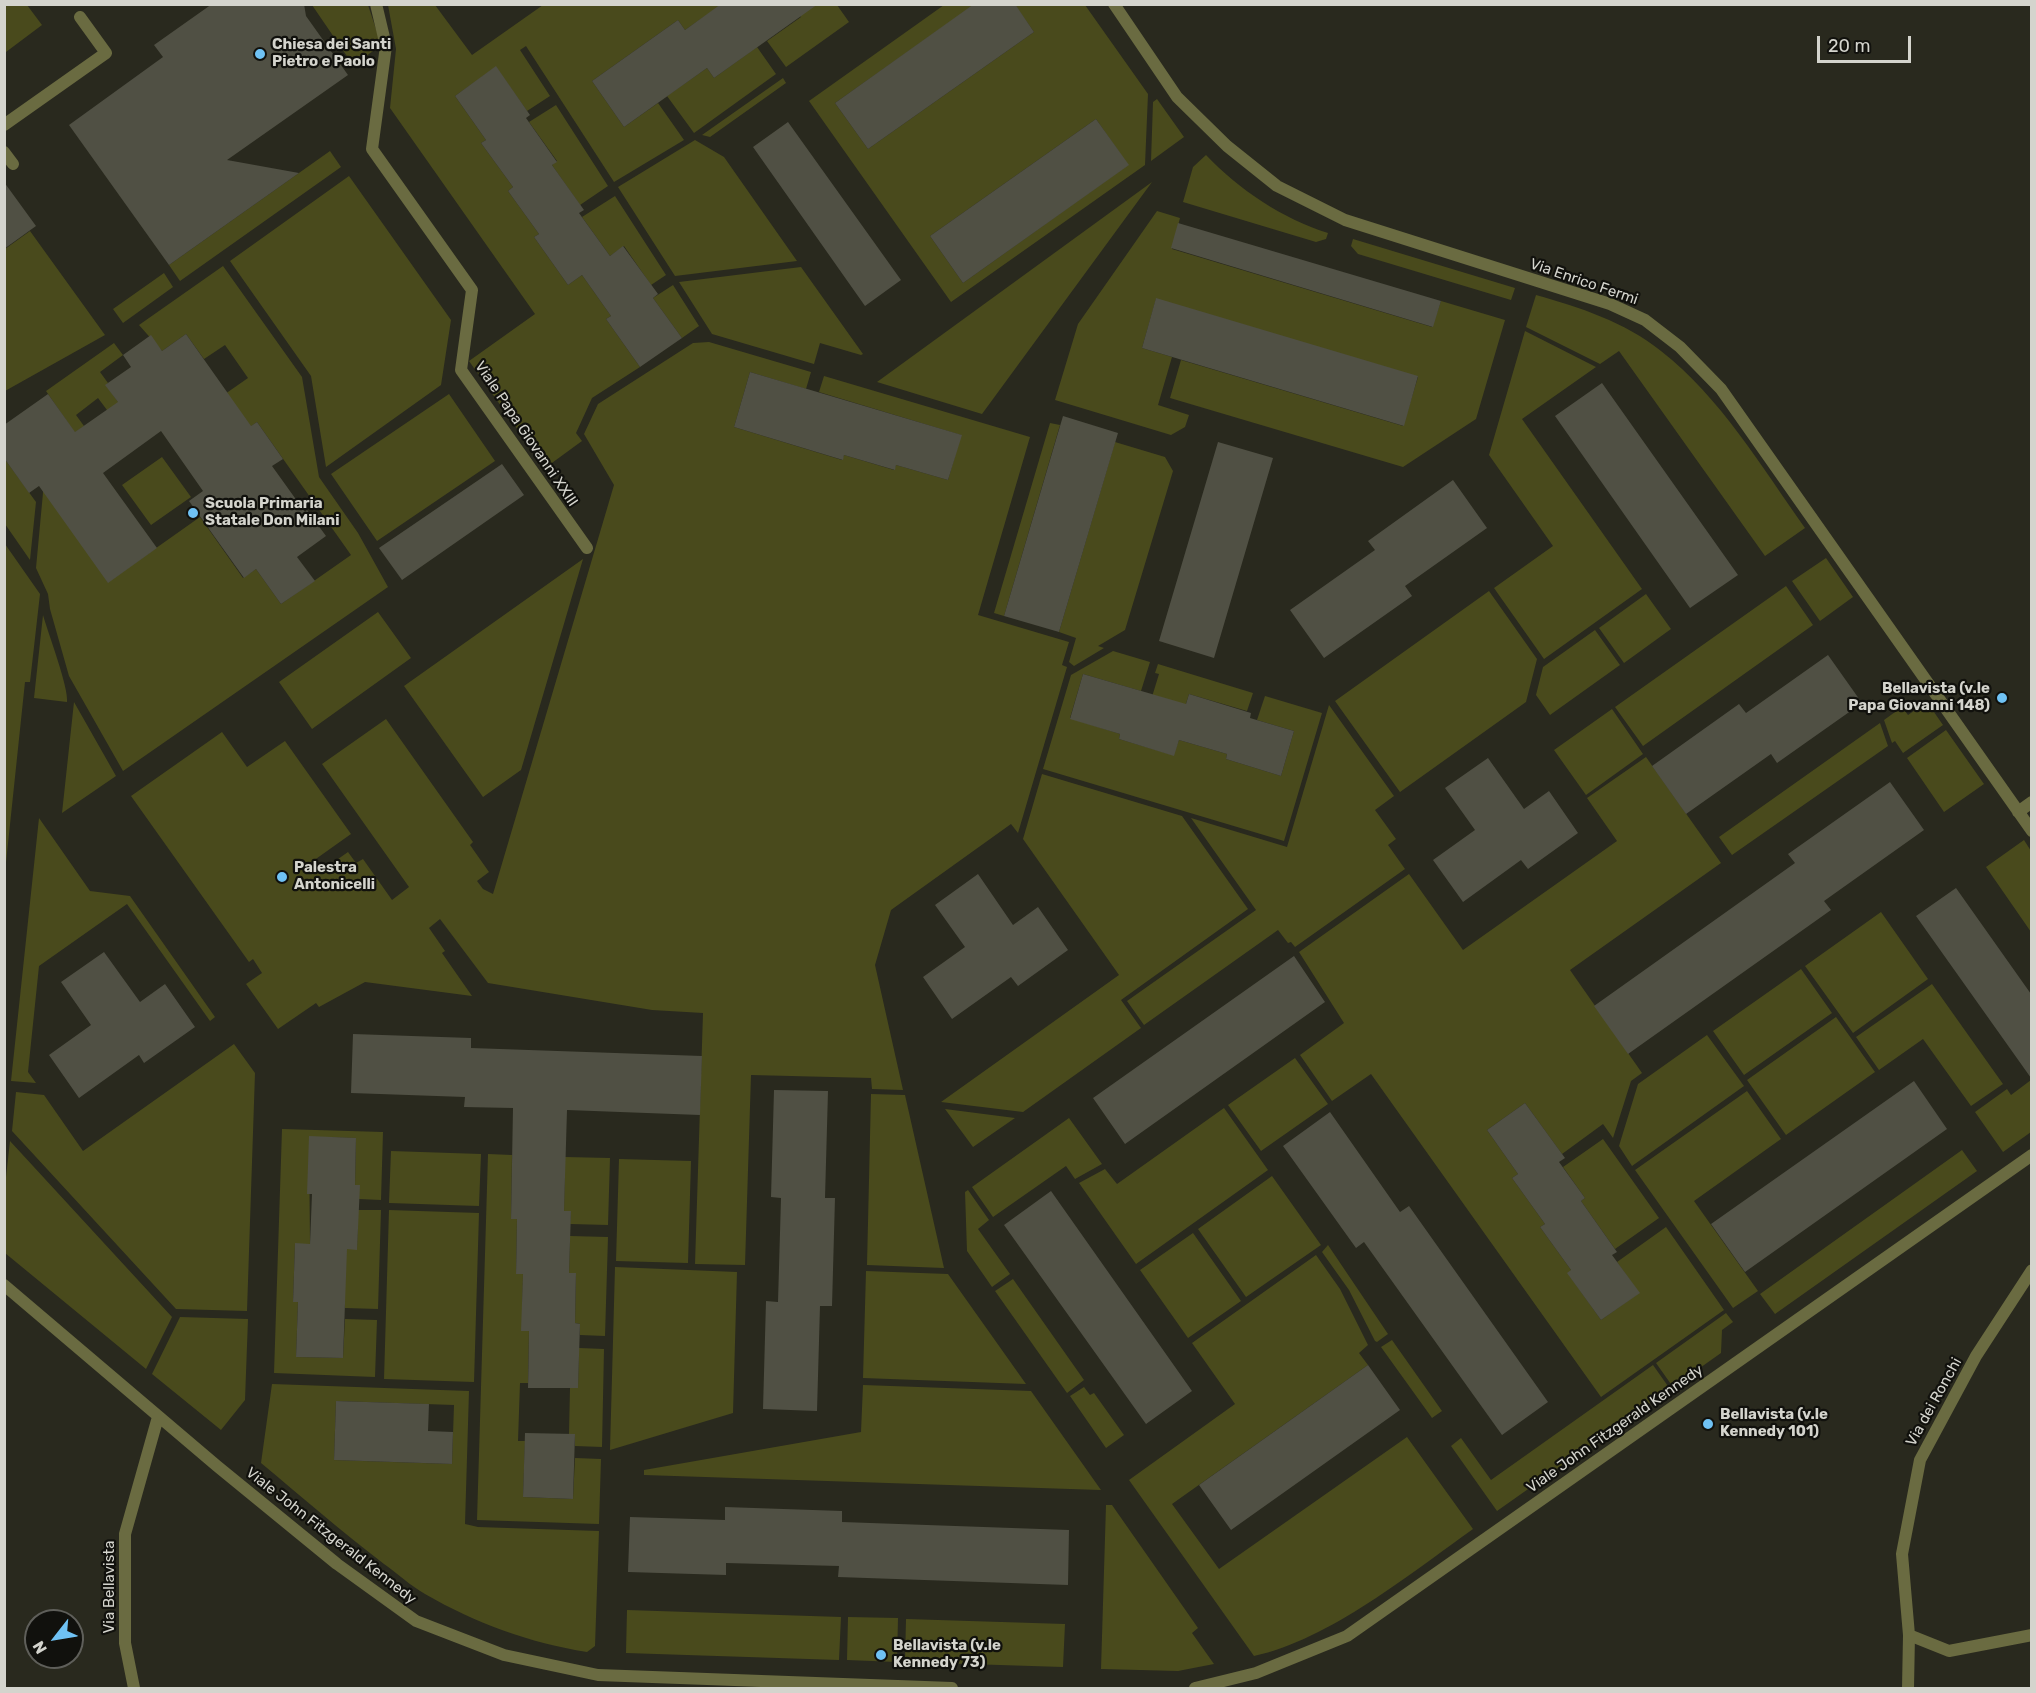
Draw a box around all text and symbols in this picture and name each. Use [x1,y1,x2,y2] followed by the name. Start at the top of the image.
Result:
[1820,24,1914,62] scale bar
[1828,35,1870,57] text: 20 m
[272,36,391,71] place label: Chiesa dei Santi Pietro e Paolo
[253,47,267,61] marker: Chiesa dei Santi Pietro e Paolo
[1528,255,1640,309] street label: Via Enrico Fermi
[471,358,581,510] street label: Viale Papa Giovanni XXIII
[205,495,340,530] place label: Scuola Primaria Statale Don Milani
[186,506,200,520] marker: Scuola Primaria Statale Don Milani
[1848,680,1990,715] place label: Bellavista (v.le Papa Giovanni 148)
[1995,691,2009,705] marker: Bellavista (v.le Papa Giovanni 148)
[294,859,375,894] place label: Palestra Antonicelli
[275,870,289,884] marker: Palestra Antonicelli
[1902,1355,1966,1449] street label: Via dei Ronchi
[1523,1361,1707,1497] street label: Viale John Fitzgerald Kennedy
[1720,1406,1828,1441] place label: Bellavista (v.le Kennedy 101)
[1701,1417,1715,1431] marker: Bellavista (v.le Kennedy 101)
[242,1464,420,1608] street label: Viale John Fitzgerald Kennedy
[101,1541,119,1633] street label: Via Bellavista
[24,1609,84,1669] north arrow
[893,1637,1001,1672] place label: Bellavista (v.le Kennedy 73)
[29,1638,51,1657] text: N
[874,1648,888,1662] marker: Bellavista (v.le Kennedy 73)

